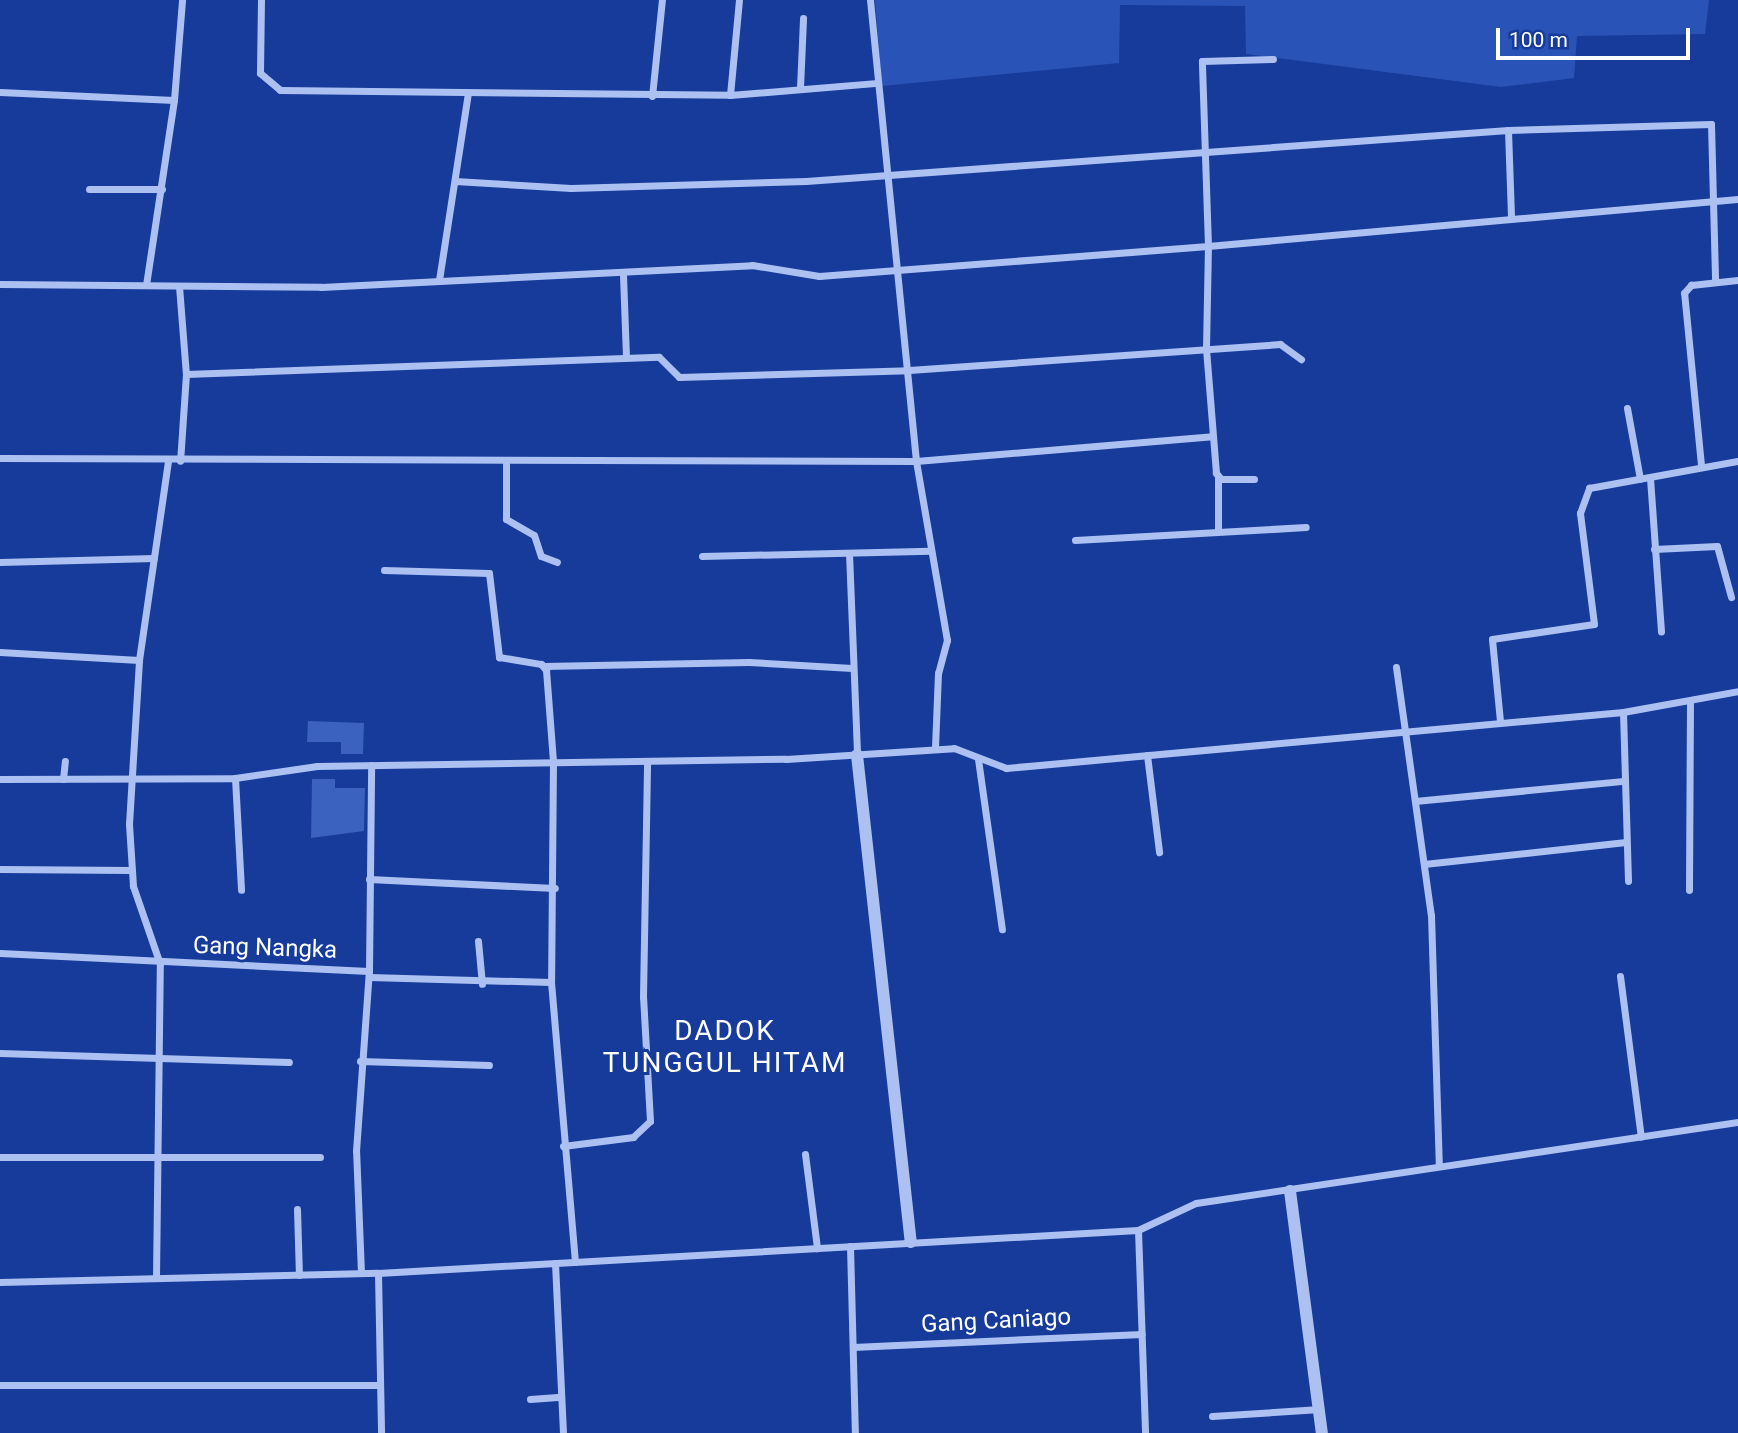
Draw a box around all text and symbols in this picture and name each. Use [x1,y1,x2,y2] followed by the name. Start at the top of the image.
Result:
[1500,14,1694,58] scale bar
[1509,28,1568,52] text: 100 m
[192,931,338,965] street label: Gang Nangka
[604,1014,846,1080] district label: DADOK TUNGGUL HITAM
[920,1303,1072,1339] street label: Gang Caniago

